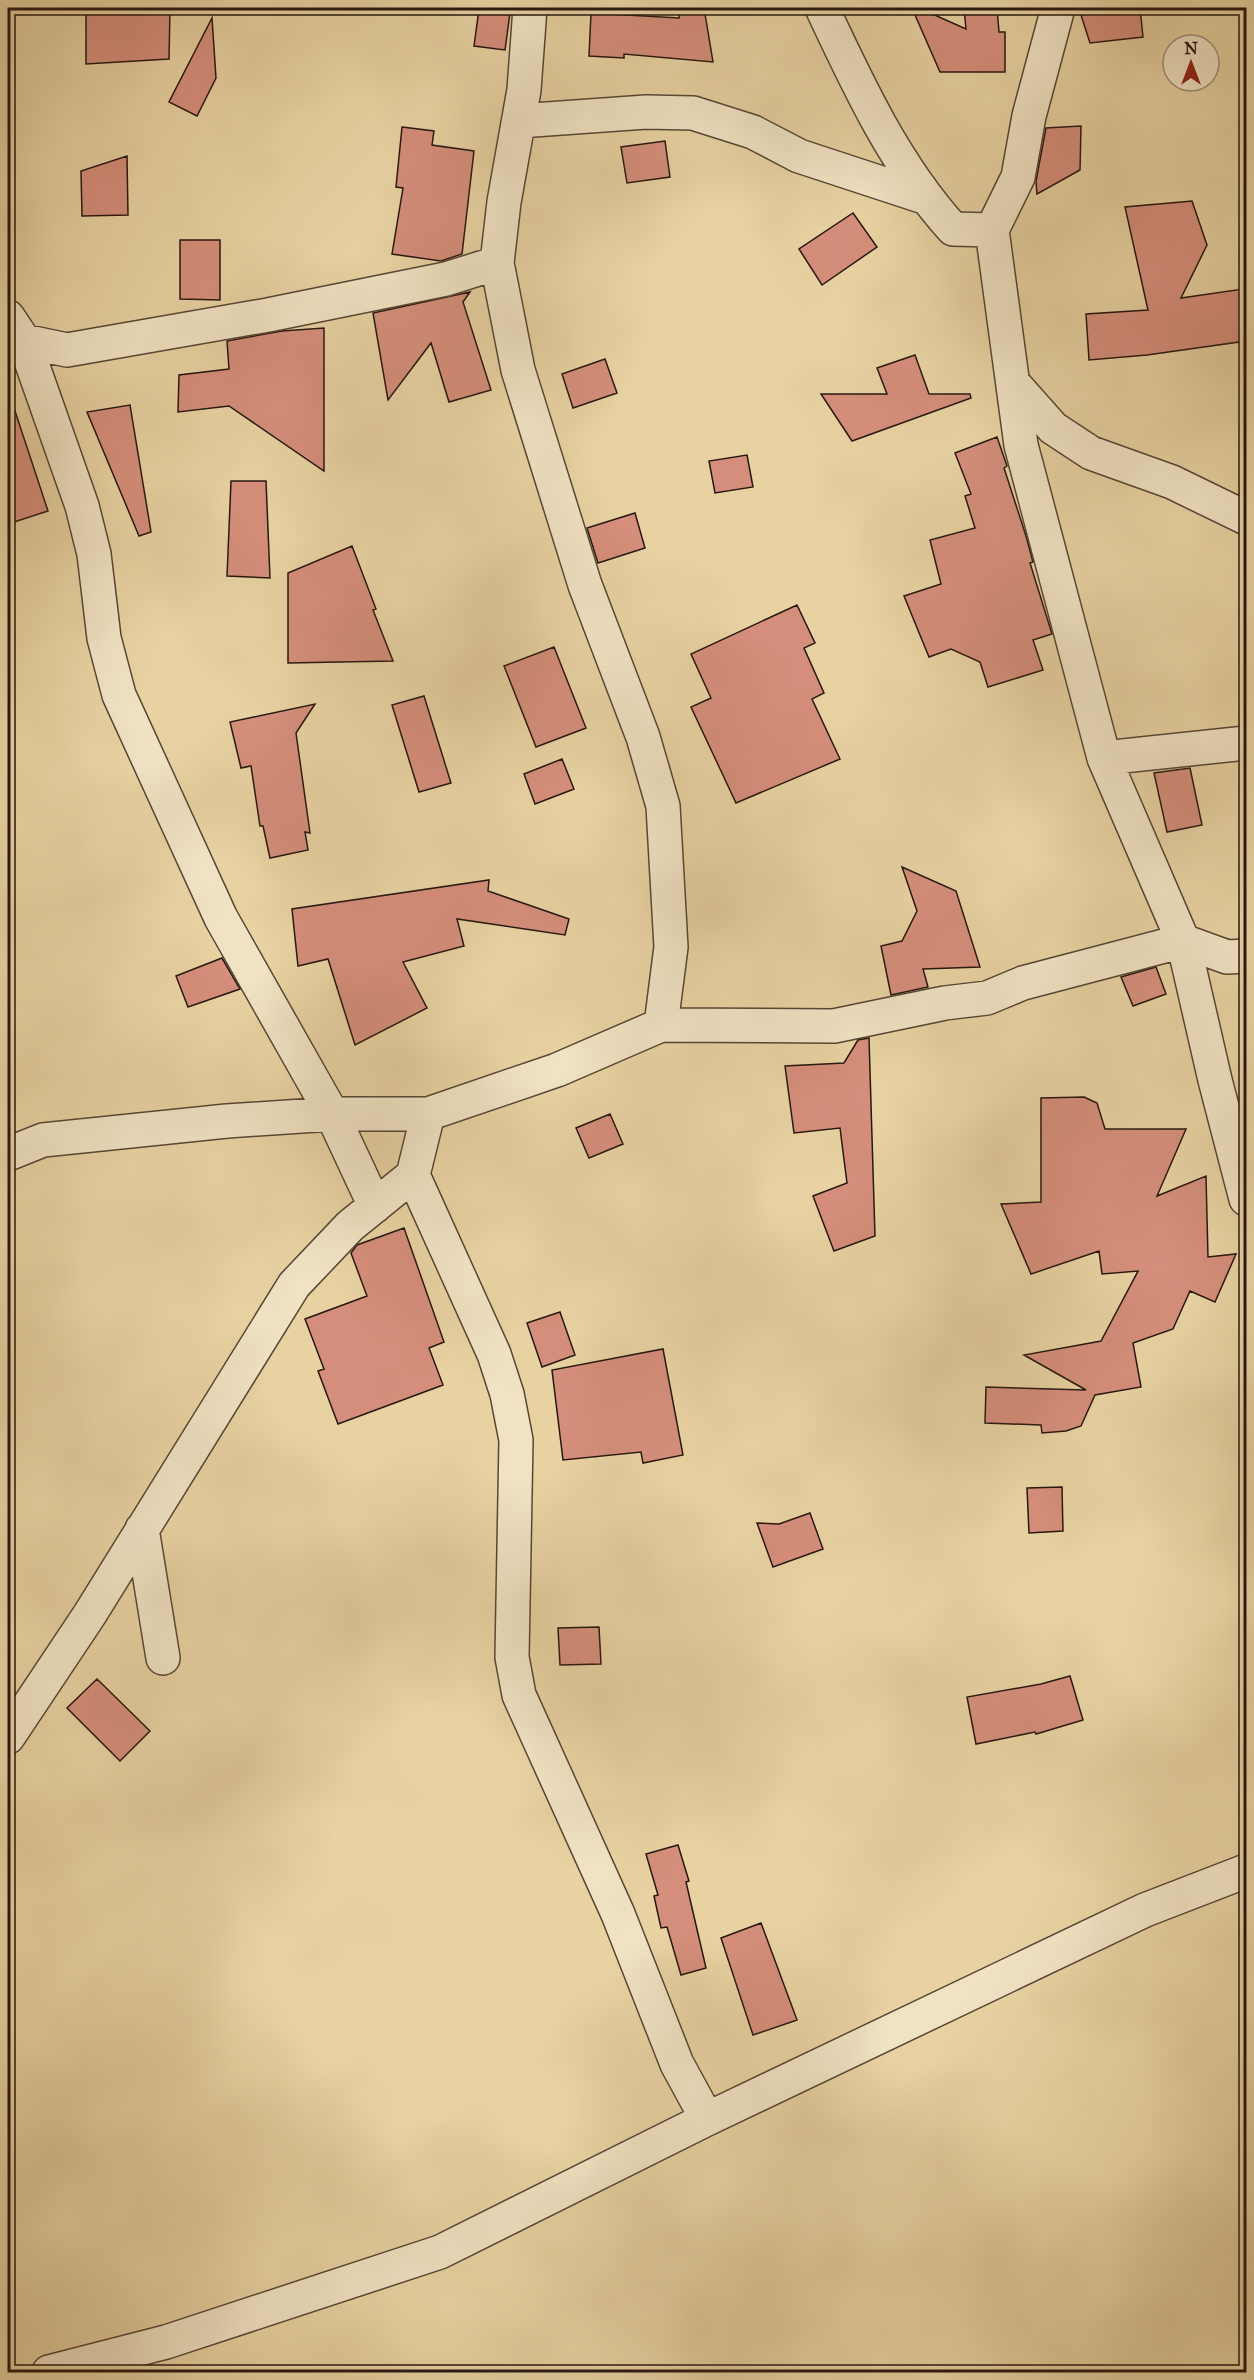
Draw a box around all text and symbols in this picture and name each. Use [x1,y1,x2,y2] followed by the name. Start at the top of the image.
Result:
[1161,33,1221,93] north arrow
[1184,39,1198,58] text: N

